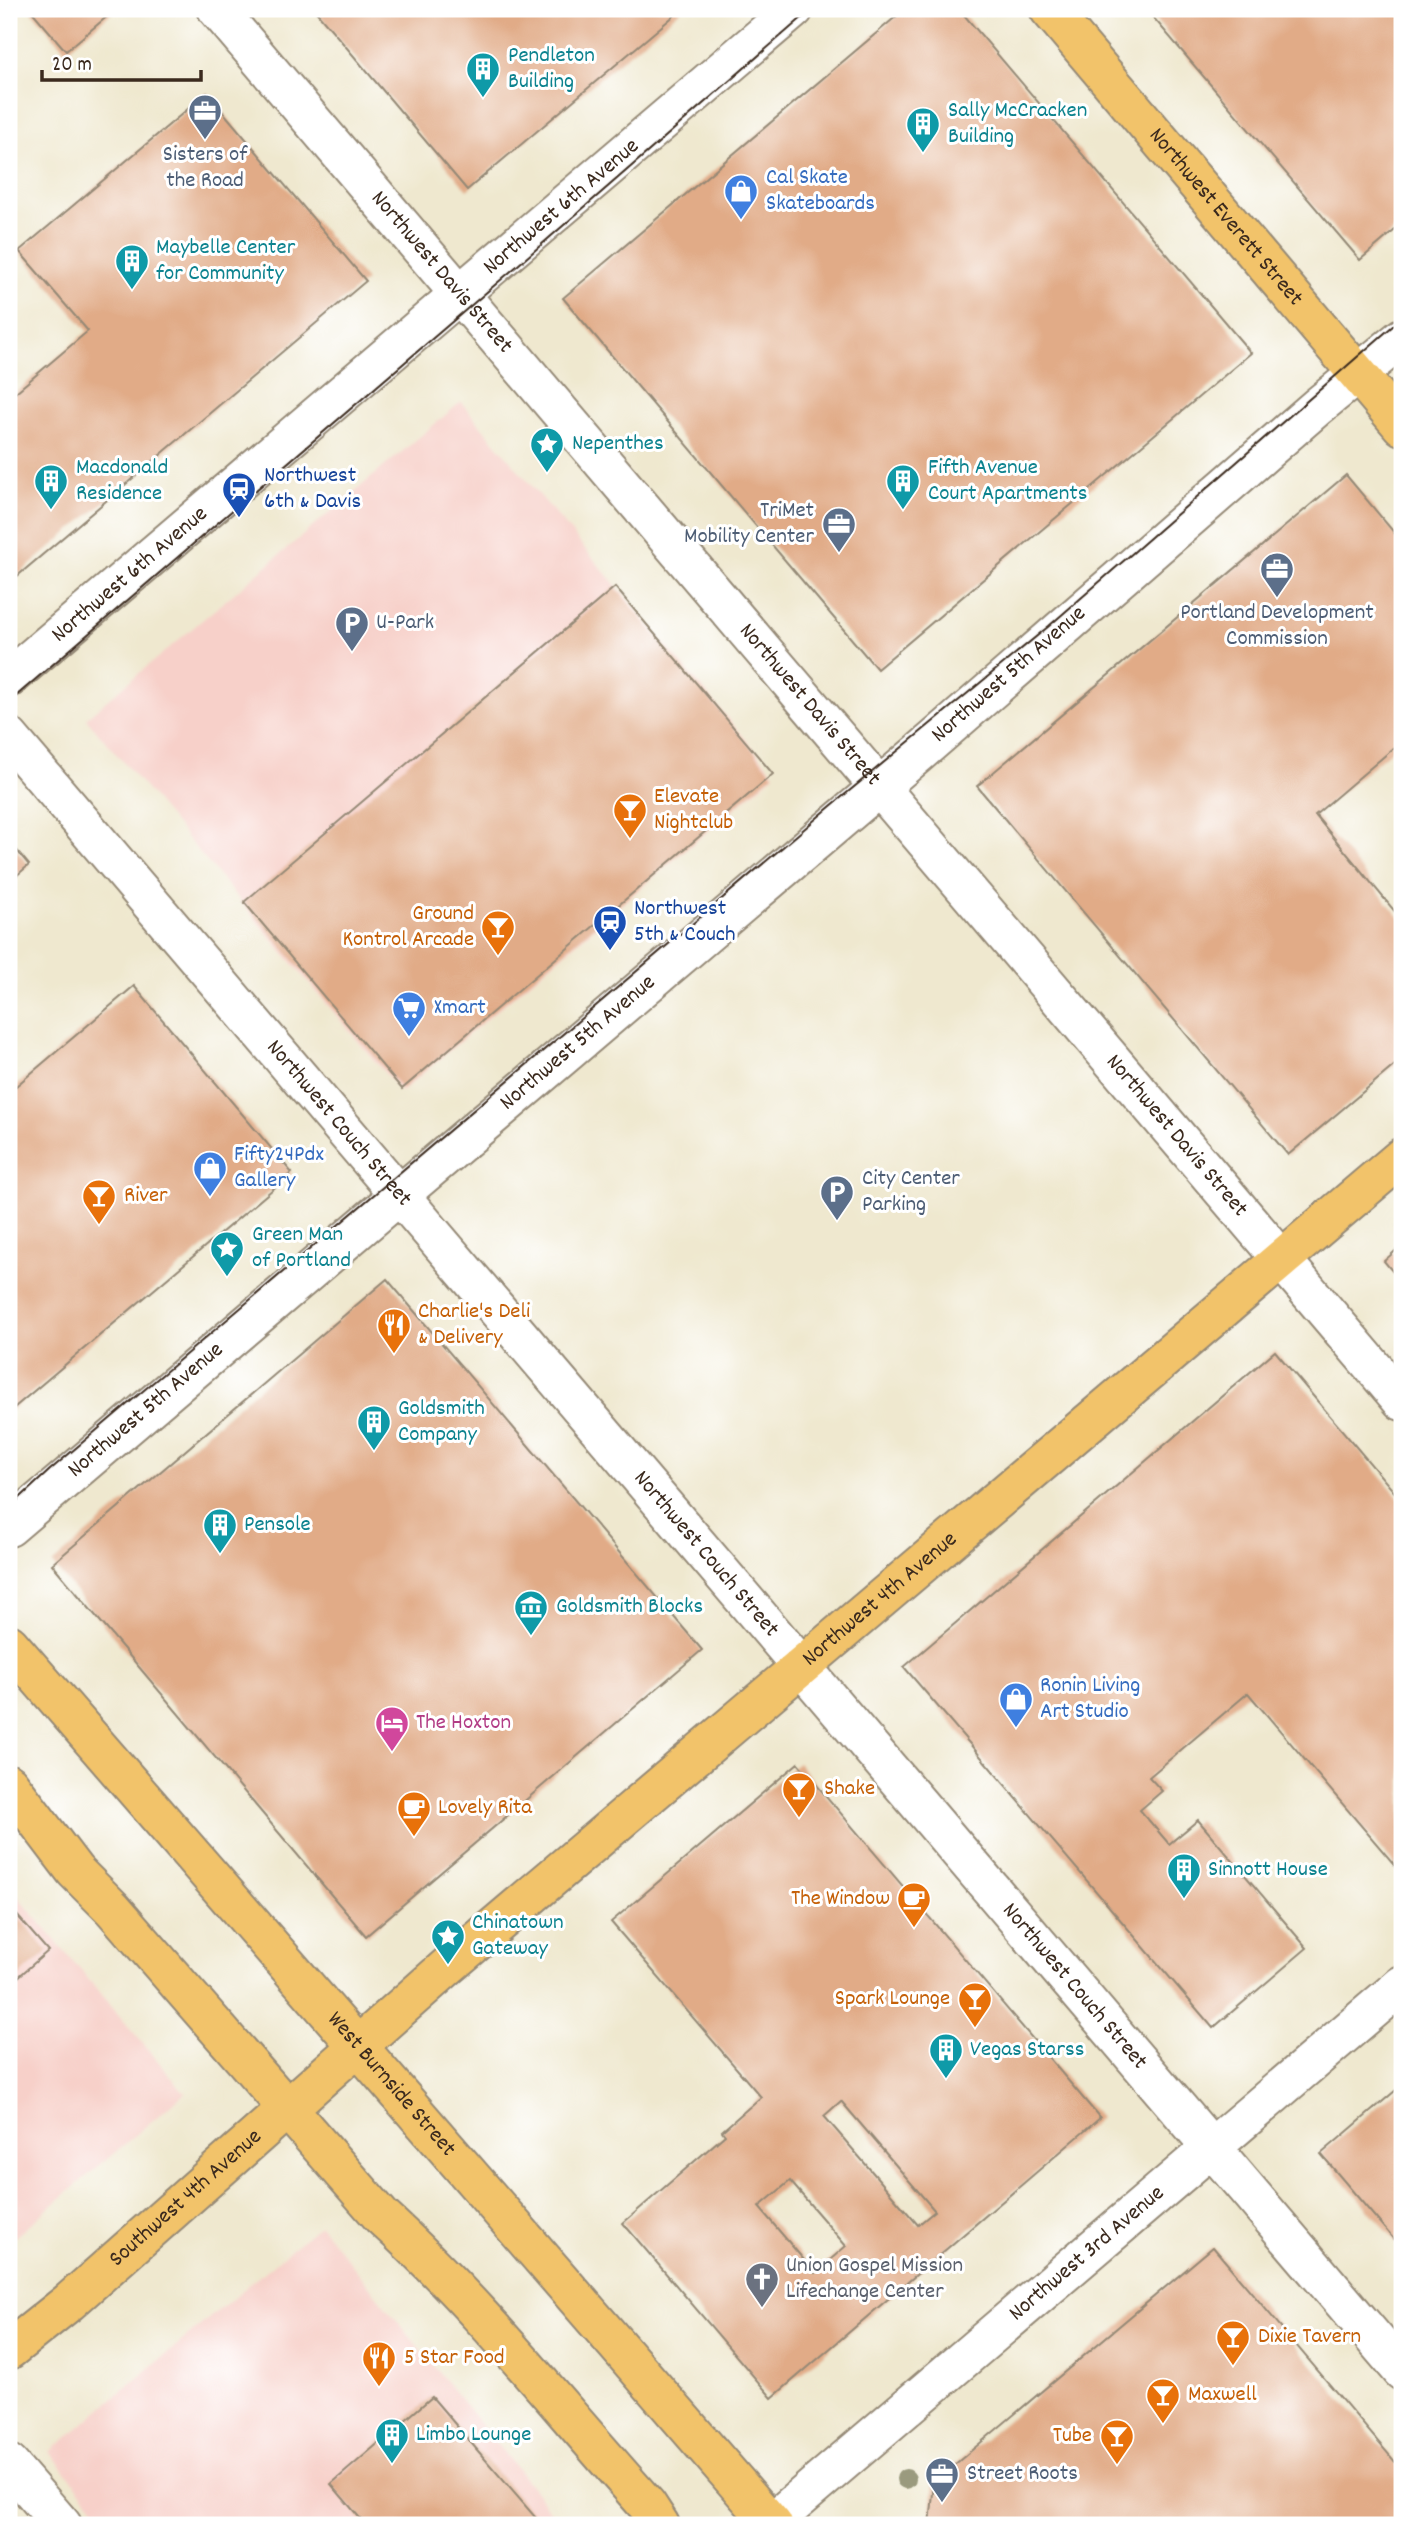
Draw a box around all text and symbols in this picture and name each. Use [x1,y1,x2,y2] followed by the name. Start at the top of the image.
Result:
[42,38,201,82] scale bar
[508,40,595,99] place label: Pendleton Building
[464,50,502,99] building icon: Pendleton Building
[52,51,92,81] text: 20 m
[186,92,224,141] office icon: Sisters of the Road
[948,95,1087,154] place label: Sally McCracken Building
[904,105,942,154] building icon: Sally McCracken Building
[1140,121,1311,314] street label: Northwest Everett Street
[476,131,647,283] street label: Northwest 6th Avenue
[163,139,248,198] place label: Sisters of the Road
[766,162,875,221] place label: Cal Skate Skateboards
[722,172,760,221] shop icon: Cal Skate Skateboards
[362,184,520,361] street label: Northwest Davis Street
[156,232,296,291] place label: Maybelle Center for Community
[113,242,151,291] building icon: Maybelle Center for Community
[528,425,566,474] place icon: Nepenthes
[572,428,664,461] place label: Nepenthes
[76,452,168,511] place label: Macdonald Residence
[928,452,1087,511] place label: Fifth Avenue Court Apartments
[264,460,361,519] place label: Northwest 6th & Davis
[32,462,70,511] building icon: Macdonald Residence
[884,462,922,511] building icon: Fifth Avenue Court Apartments
[220,470,258,519] station icon: Northwest 6th & Davis
[684,495,814,554] place label: TriMet Mobility Center
[45,499,215,651] street label: Northwest 6th Avenue
[820,505,858,554] office icon: TriMet Mobility Center
[1258,550,1296,599] office icon: Portland Development Commission
[1180,597,1374,656] place label: Portland Development Commission
[924,598,1094,751] street label: Northwest 5th Avenue
[333,604,371,653] parking icon: U-Park
[376,607,434,640] place label: U-Park
[730,616,888,794] street label: Northwest Davis Street
[654,781,733,840] place label: Elevate Nightclub
[611,791,649,840] bar icon: Elevate Nightclub
[634,893,736,952] place label: Northwest 5th & Couch
[342,898,474,957] place label: Ground Kontrol Arcade
[591,903,629,952] station icon: Northwest 5th & Couch
[479,908,517,957] bar icon: Ground Kontrol Arcade
[493,967,663,1119] street label: Northwest 5th Avenue
[390,989,428,1038] supermarket icon: Xmart
[434,992,486,1025] place label: Xmart
[258,1033,419,1214] street label: Northwest Couch Street
[1097,1047,1255,1225] street label: Northwest Davis Street
[234,1139,324,1198] place label: Fifty24Pdx Gallery
[191,1149,229,1198] shop icon: Fifty24Pdx Gallery
[862,1163,960,1222] place label: City Center Parking
[818,1173,856,1222] parking icon: City Center Parking
[80,1177,118,1226] bar icon: River
[124,1180,168,1213] place label: River
[252,1219,351,1278] place label: Green Man of Portland
[208,1229,246,1278] place icon: Green Man of Portland
[418,1296,530,1355] place label: Charlie's Deli & Delivery
[375,1306,413,1355] restaurant icon: Charlie's Deli & Delivery
[61,1334,231,1486] street label: Northwest 5th Avenue
[398,1393,485,1452] place label: Goldsmith Company
[355,1403,393,1452] building icon: Goldsmith Company
[625,1464,787,1645] street label: Northwest Couch Street
[201,1506,239,1555] building icon: Pensole
[244,1509,311,1542] place label: Pensole
[795,1524,965,1675] street label: Northwest 4th Avenue
[512,1588,550,1637] museum icon: Goldsmith Blocks
[556,1591,703,1624] place label: Goldsmith Blocks
[1040,1670,1140,1729] place label: Ronin Living Art Studio
[997,1680,1035,1729] shop icon: Ronin Living Art Studio
[373,1704,411,1753] hotel icon: The Hoxton
[416,1707,511,1740] place label: The Hoxton
[780,1770,818,1819] bar icon: Shake
[824,1773,875,1806] place label: Shake
[395,1789,433,1838] cafe icon: Lovely Rita
[438,1792,533,1825] place label: Lovely Rita
[1165,1851,1203,1900] building icon: Sinnott House
[1208,1854,1328,1887] place label: Sinnott House
[895,1880,933,1929] cafe icon: The Window
[791,1883,890,1916] place label: The Window
[994,1896,1155,2077] street label: Northwest Couch Street
[472,1907,564,1966] place label: Chinatown Gateway
[429,1917,467,1966] place icon: Chinatown Gateway
[956,1980,994,2029] bar icon: Spark Lounge
[835,1983,950,2016] place label: Spark Lounge
[319,2005,463,2164] street label: West Burnside Street
[927,2031,965,2080] building icon: Vegas Starss
[970,2034,1084,2067] place label: Vegas Starss
[102,2122,270,2275] street label: Southwest 4th Avenue
[1002,2178,1172,2330] street label: Northwest 3rd Avenue
[786,2250,963,2309] place label: Union Gospel Mission Lifechange Center
[743,2260,781,2309] church icon: Union Gospel Mission Lifechange Center
[1214,2318,1252,2367] bar icon: Dixie Tavern
[1258,2321,1361,2354] place label: Dixie Tavern
[360,2339,398,2388] restaurant icon: 5 Star Food
[404,2342,505,2375] place label: 5 Star Food
[1144,2376,1182,2425] bar icon: Maxwell
[1188,2379,1257,2412] place label: Maxwell
[373,2416,411,2465] building icon: Limbo Lounge
[1098,2417,1136,2466] bar icon: Tube
[416,2419,531,2452] place label: Limbo Lounge
[1053,2420,1092,2453] place label: Tube
[923,2455,961,2504] office icon: Street Roots
[967,2458,1078,2491] place label: Street Roots

